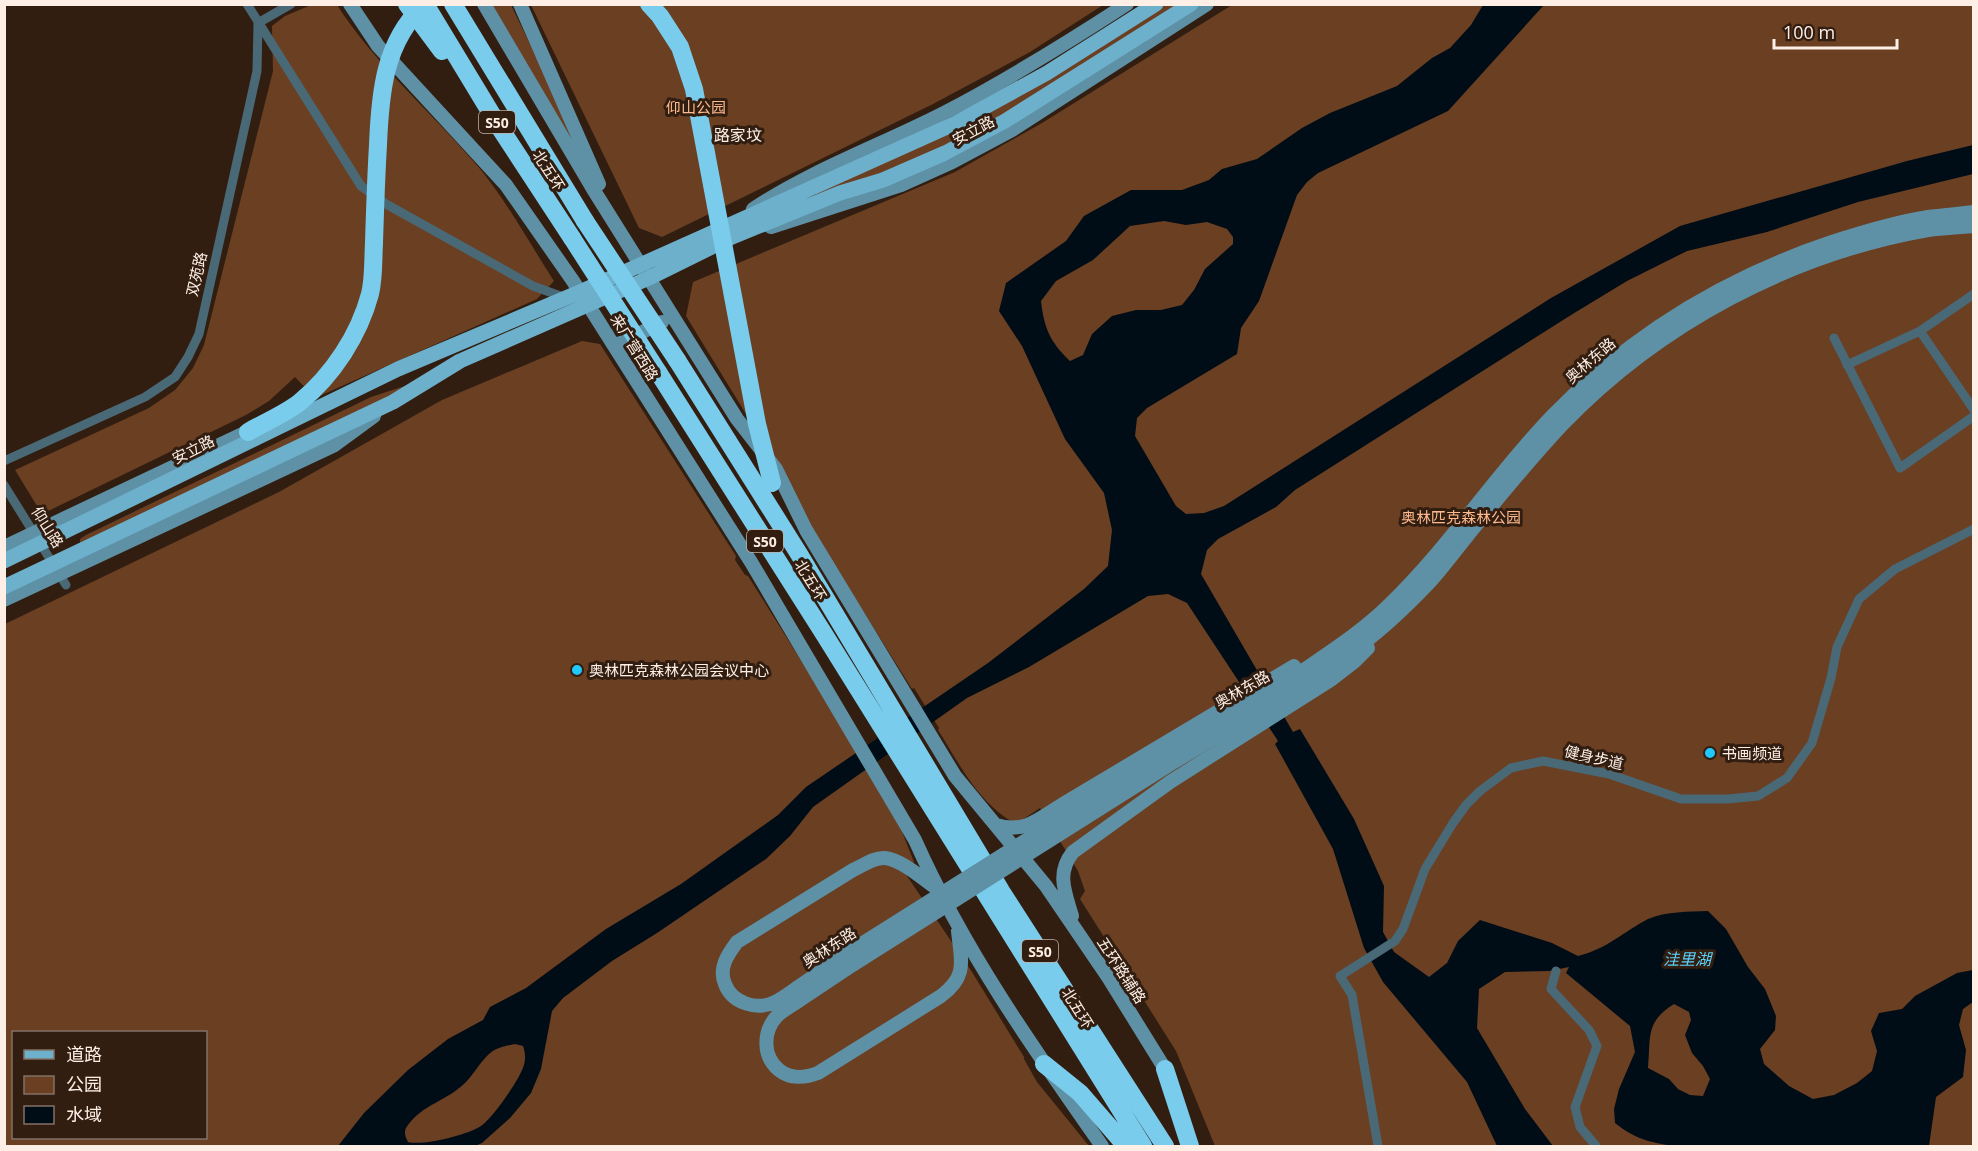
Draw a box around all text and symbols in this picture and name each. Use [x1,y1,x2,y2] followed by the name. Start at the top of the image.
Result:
[1774,12,1897,50] scale bar
[1783,20,1835,44] text: 100 m
[666,97,726,117] park label: 仰山公园
[479,111,515,133] road number: S50
[948,111,998,149] street label: 安立路
[714,124,762,146] district label: 路家坟
[528,146,570,194] street label: 北五环
[181,250,211,298] street label: 双苑路
[607,310,663,384] street label: 来广营西路
[1561,333,1619,387] street label: 奥林东路
[168,430,218,468] street label: 安立路
[28,503,68,551] street label: 仰山路
[1401,507,1521,527] park label: 奥林匹克森林公园
[747,530,783,552] road number: S50
[791,556,831,604] street label: 北五环
[589,660,769,680] place label: 奥林匹克森林公园会议中心
[570,663,584,677] marker: 奥林匹克森林公园会议中心
[1211,665,1273,713] street label: 奥林东路
[1563,741,1625,773] street label: 健身步道
[1722,743,1782,763] place label: 书画频道
[1703,746,1717,760] marker: 书画频道
[798,922,860,972] street label: 奥林东路
[1093,933,1151,1007] street label: 五环路辅路
[1022,940,1058,962] road number: S50
[1663,948,1714,970] water label: 洼里湖
[1058,984,1098,1032] street label: 北五环
[12,1031,207,1139] legend
[66,1042,102,1066] text: 道路
[66,1072,102,1096] text: 公园
[66,1102,102,1126] text: 水域

